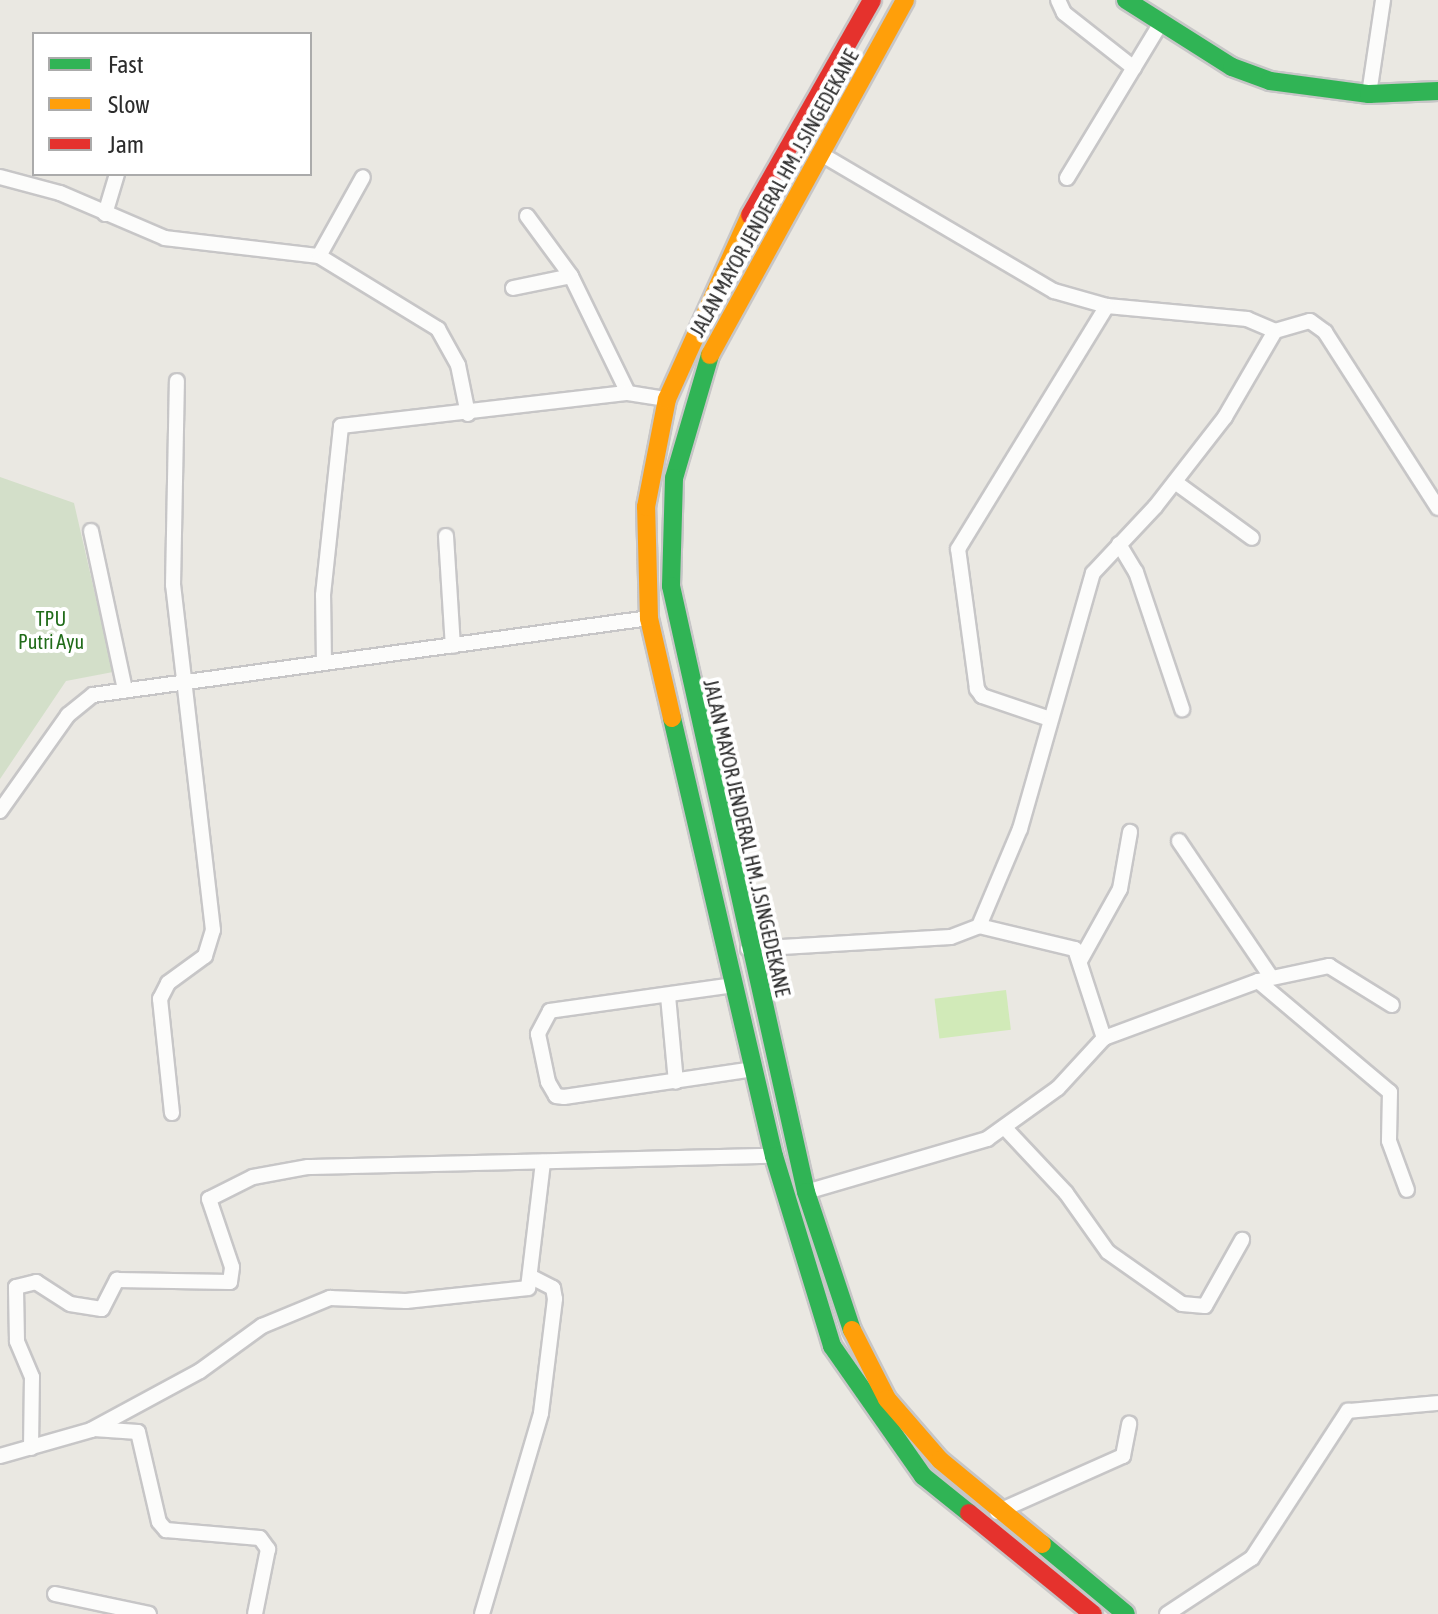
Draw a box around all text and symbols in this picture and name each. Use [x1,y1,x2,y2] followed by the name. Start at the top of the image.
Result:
[32,32,312,176] legend
[685,45,863,341] street label: JALAN MAYOR JENDERAL HM. J.SINGEDEKANE
[108,51,144,78] text: Fast
[108,91,150,118] text: Slow
[108,131,144,158] text: Jam
[18,606,84,653] park label: TPU Putri Ayu
[699,677,795,999] street label: JALAN MAYOR JENDERAL HM. J.SINGEDEKANE

